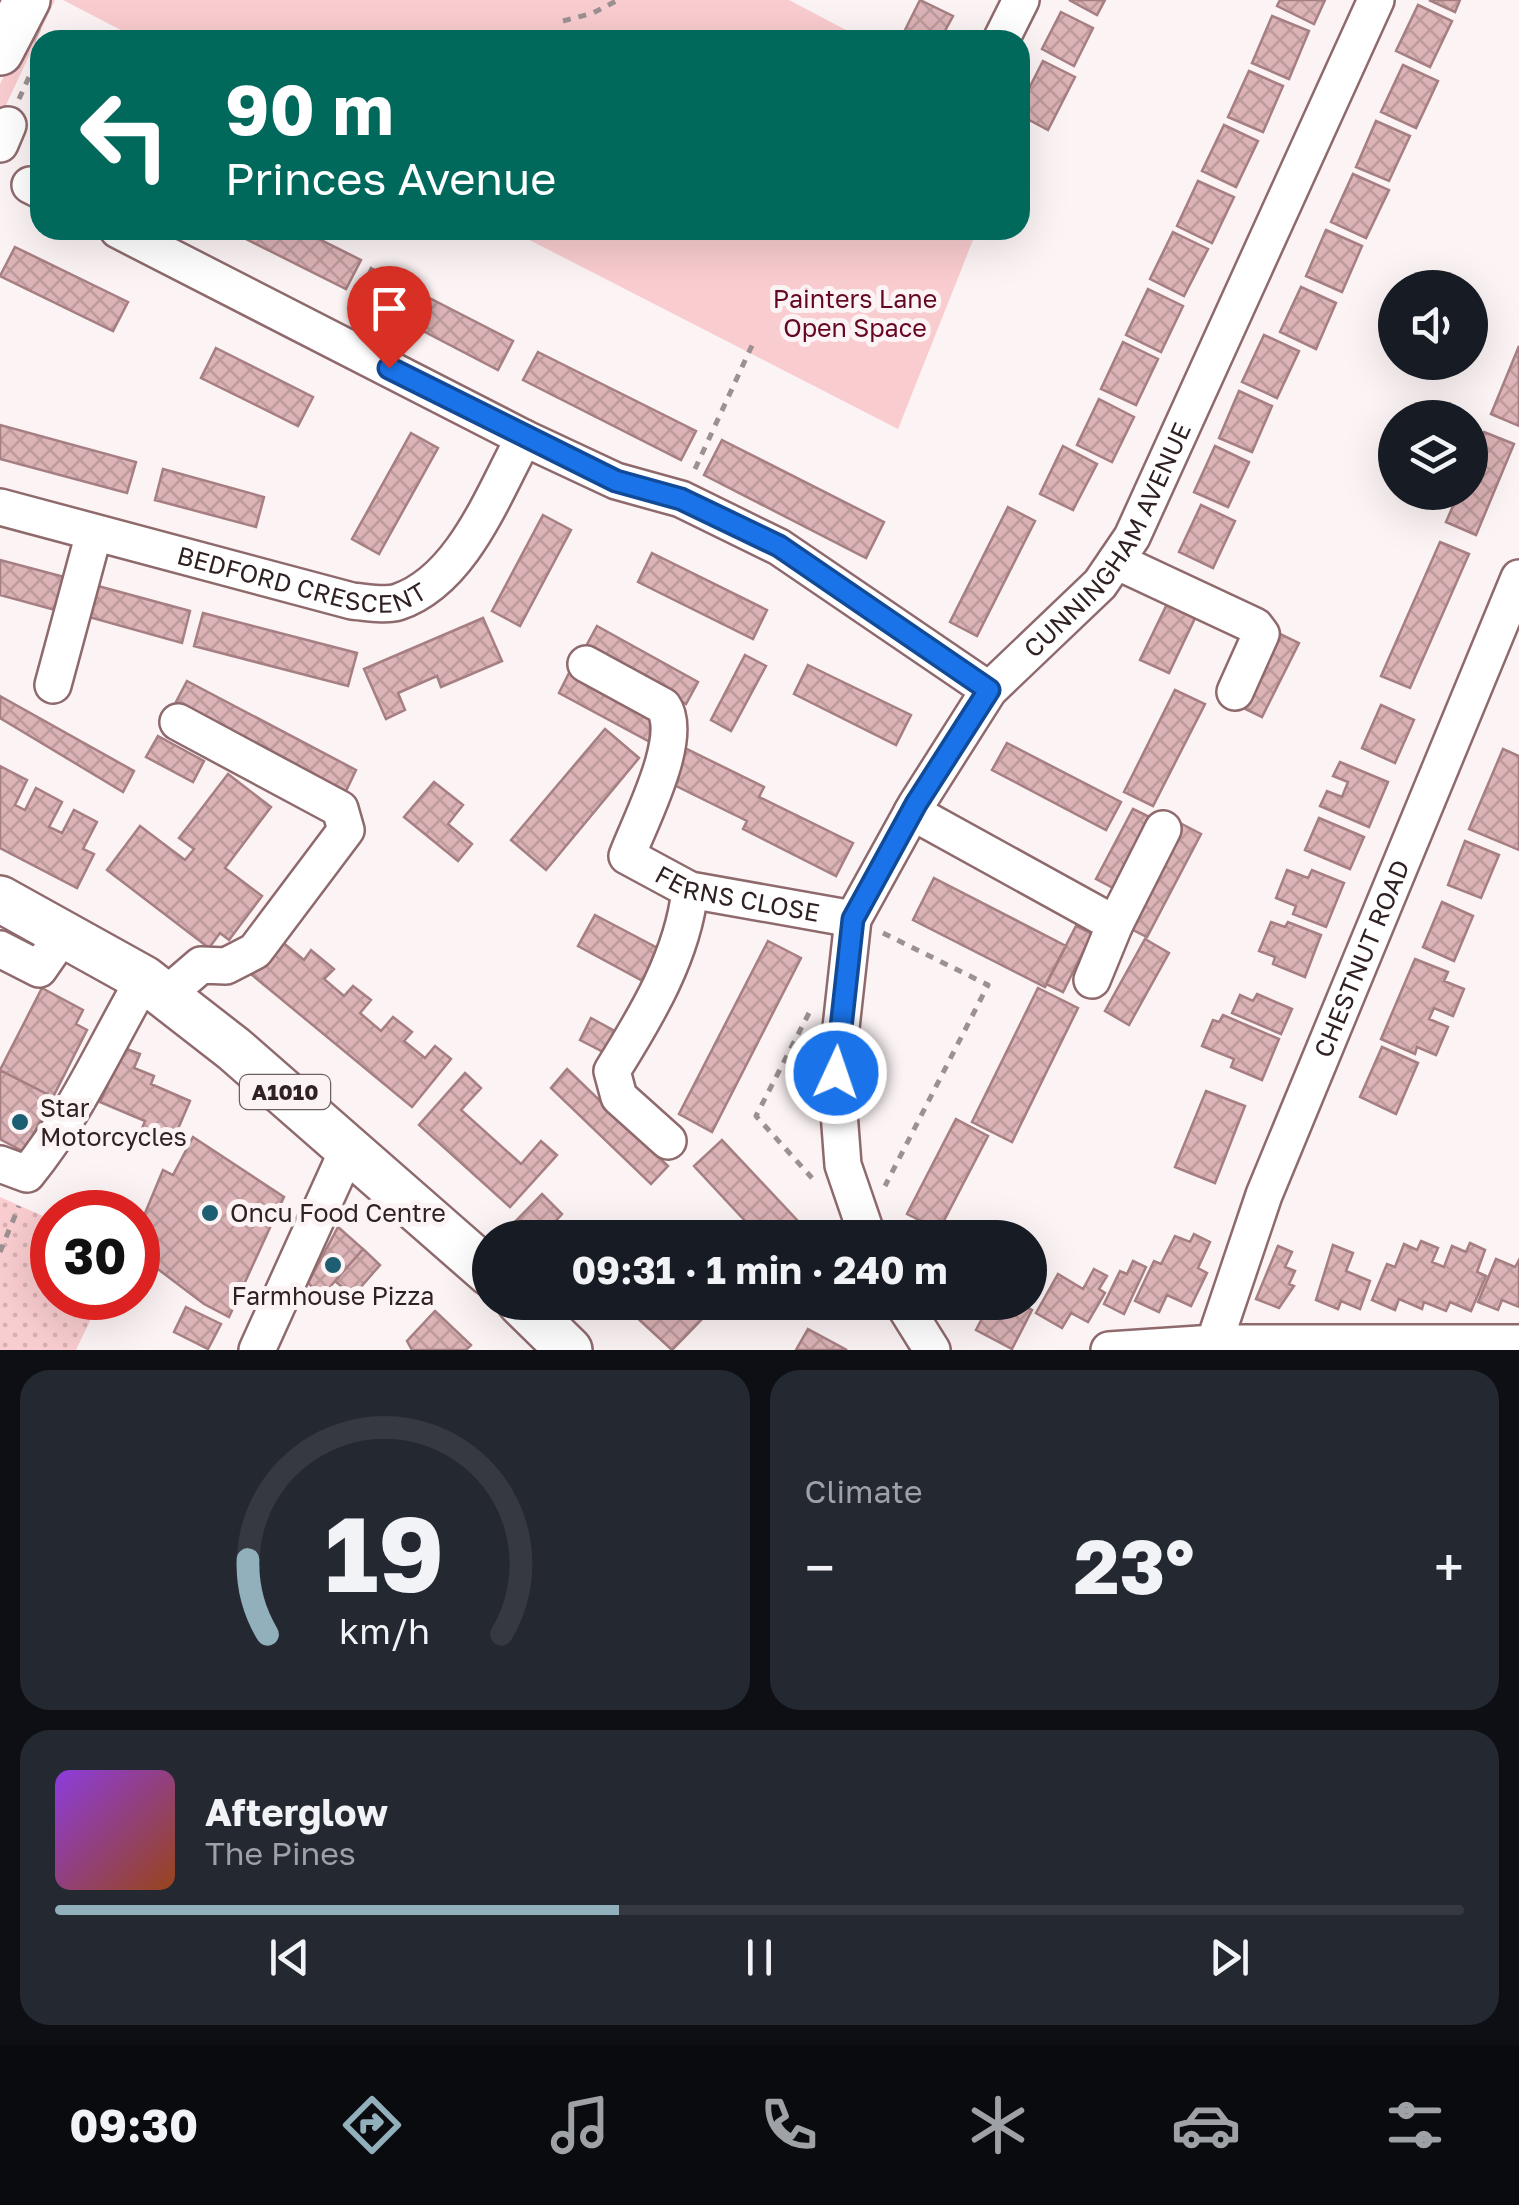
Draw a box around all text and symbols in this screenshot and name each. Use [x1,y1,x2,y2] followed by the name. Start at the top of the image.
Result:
[225,66,394,150] text: 90 m
[60,70,190,200] icon: left
[225,151,556,205] text: Princes Avenue
[347,266,432,369] pin
[1378,270,1488,510] map controls
[1378,270,1488,380] button: sound
[362,281,417,336] icon: arrive
[773,283,937,343] park label: Painters Lane Open Space
[1378,400,1488,510] button: layers
[1017,417,1197,664] street label: CUNNINGHAM AVENUE
[174,539,432,619] street label: BEDFORD CRESCENT
[1307,855,1416,1062] street label: CHESTNUT ROAD
[650,858,822,928] street label: FERNS CLOSE
[784,1021,888,1125] position arrow
[240,1075,330,1109] road number: A1010
[40,1092,187,1152] place label: Star Motorcycles
[9,1111,31,1133] marker: Star Motorcycles
[30,1190,160,1320] speed limit sign: 30
[230,1197,446,1228] place label: Oncu Food Centre
[199,1202,221,1224] marker: Oncu Food Centre
[571,1247,948,1292] text: 09:31 · 1 min · 240 m
[322,1254,344,1276] marker: Farmhouse Pizza
[232,1280,434,1311] place label: Farmhouse Pizza
[805,1472,923,1510] text: Climate
[325,1490,445,1615] text: 19
[1074,1520,1195,1611] text: 23°
[805,1534,835,1600] text: −
[1434,1534,1464,1600] text: +
[339,1609,430,1652] text: km/h
[205,1789,388,1834] text: Afterglow
[205,1834,356,1872] text: The Pines
[262,1930,317,1985] icon: previous
[732,1930,787,1985] icon: pause
[1202,1930,1257,1985] icon: next
[337,2090,407,2160] icon: directions
[545,2090,615,2160] icon: music
[754,2090,824,2160] icon: phone
[963,2090,1033,2160] icon: climate
[1171,2090,1241,2160] icon: car
[1380,2090,1450,2160] icon: filters
[69,2098,198,2152] text: 09:30

